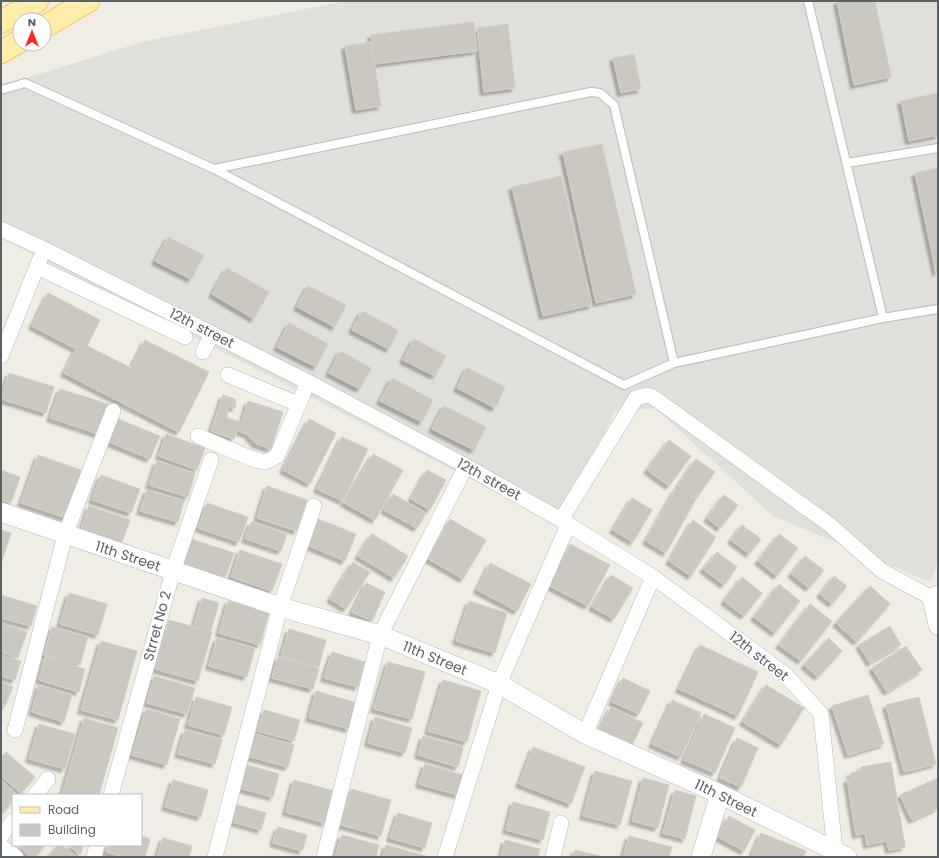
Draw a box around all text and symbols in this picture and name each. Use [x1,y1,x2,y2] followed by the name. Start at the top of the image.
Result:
[12,12,52,52] north arrow
[28,14,36,30] text: N
[166,303,238,353] street label: 12th street
[453,453,525,505] street label: 12th street
[93,536,163,576] street label: 11th Street
[138,589,176,663] street label: Strret No 2
[725,626,793,686] street label: 12th street
[400,636,470,680] street label: 11th Street
[691,774,761,822] street label: 11th Street
[12,794,142,846] legend
[48,801,79,818] text: Road
[48,821,96,838] text: Building

